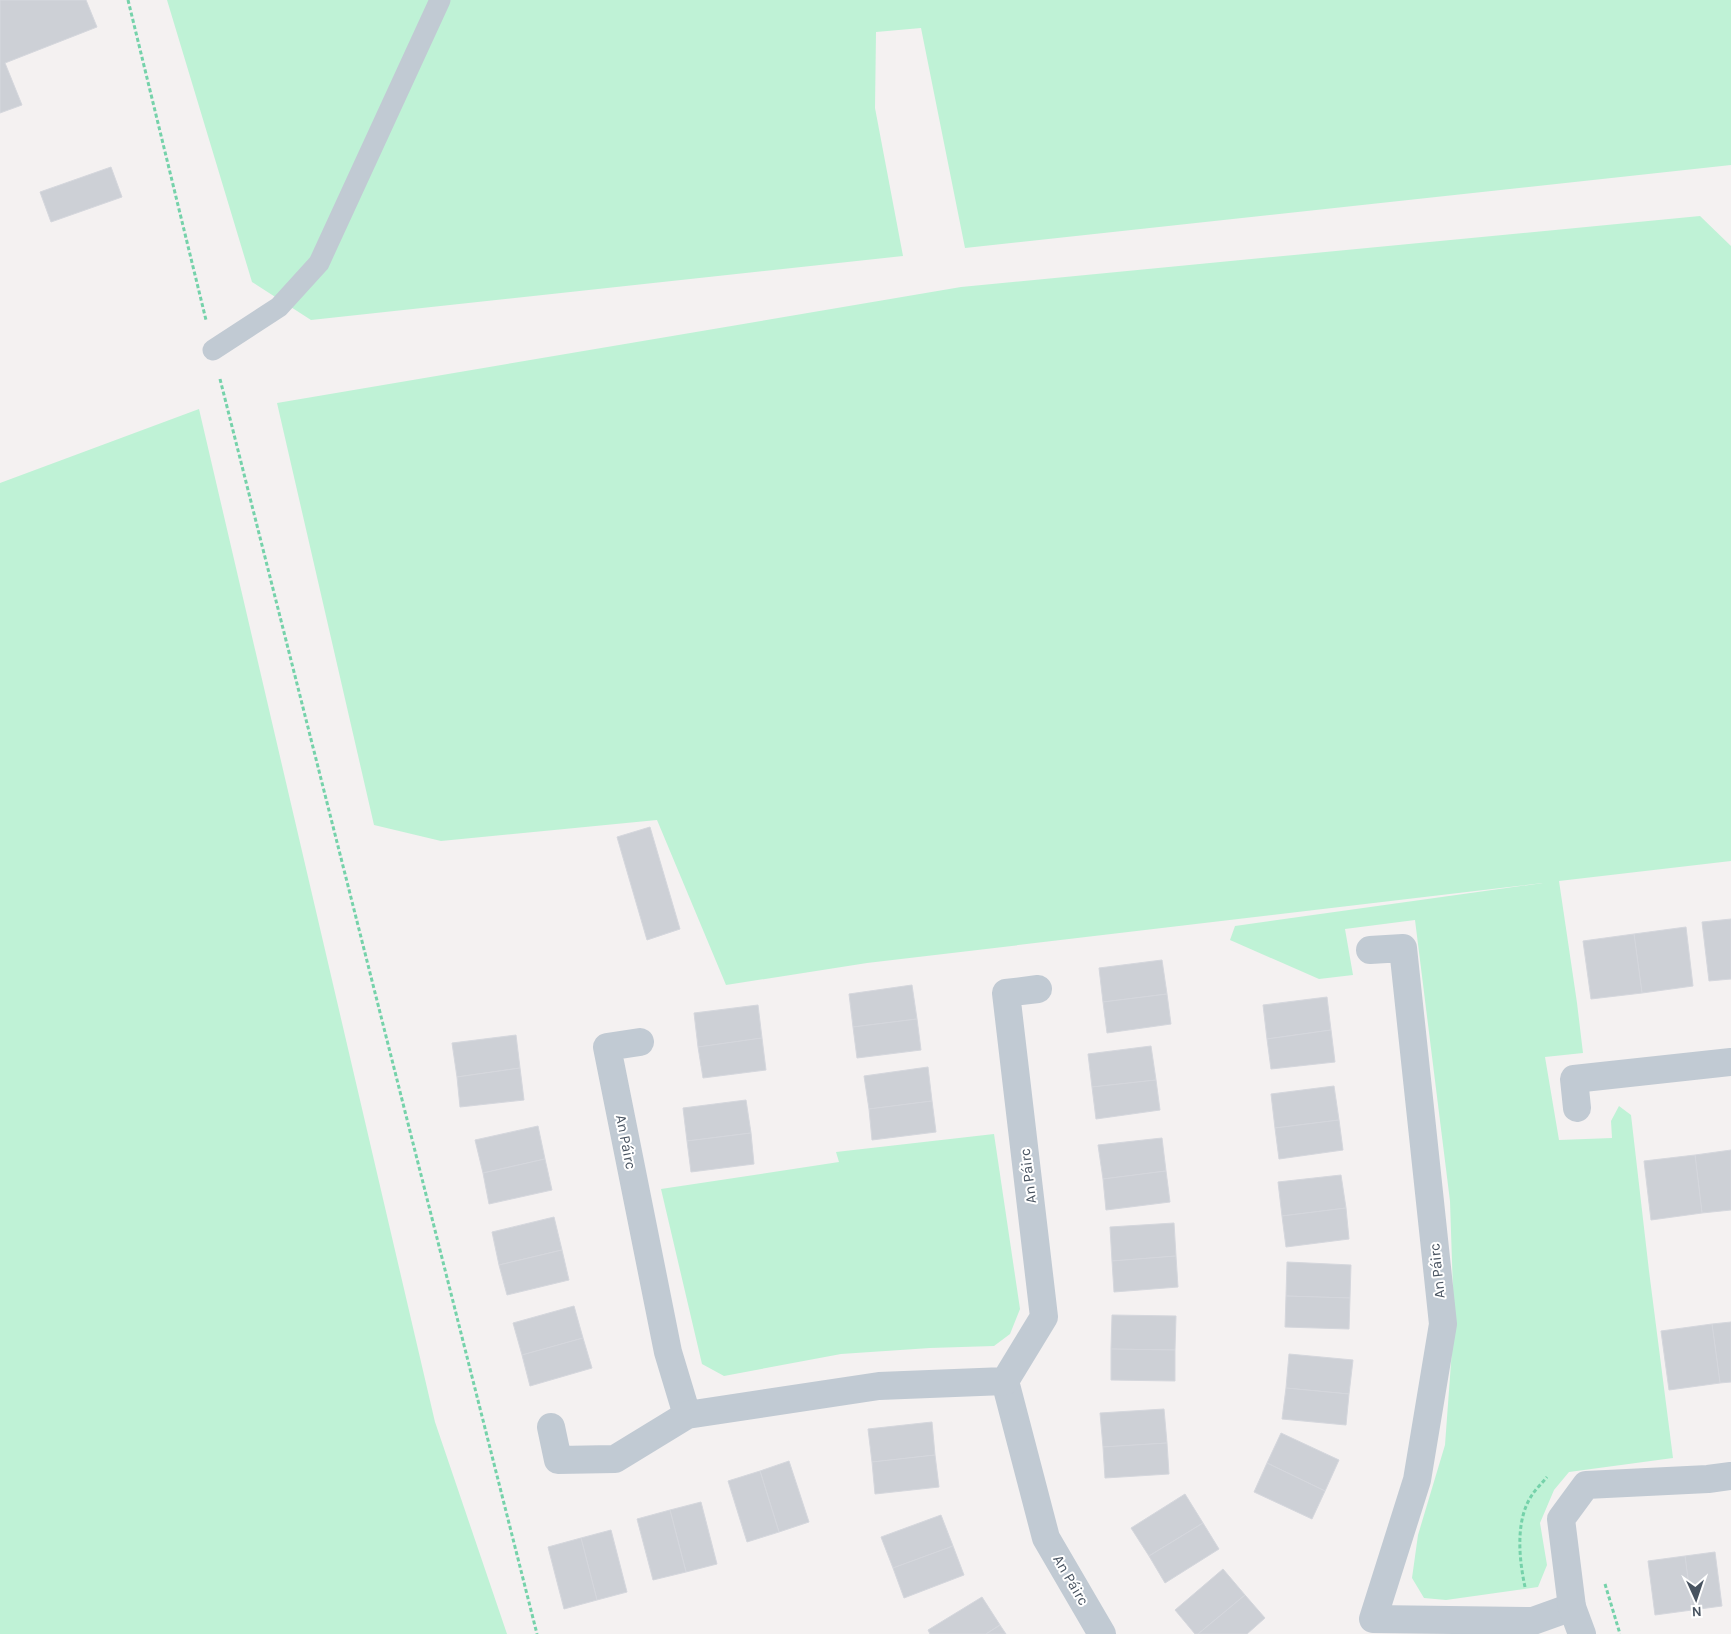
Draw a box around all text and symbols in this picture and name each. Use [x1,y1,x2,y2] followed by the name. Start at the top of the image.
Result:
[612,1113,640,1171] street label: An Páirc
[1016,1147,1040,1205] street label: An Páirc
[1425,1242,1449,1300] street label: An Páirc
[1049,1551,1093,1609] street label: An Páirc
[1671,1574,1721,1624] north arrow
[1691,1603,1702,1620] text: N

